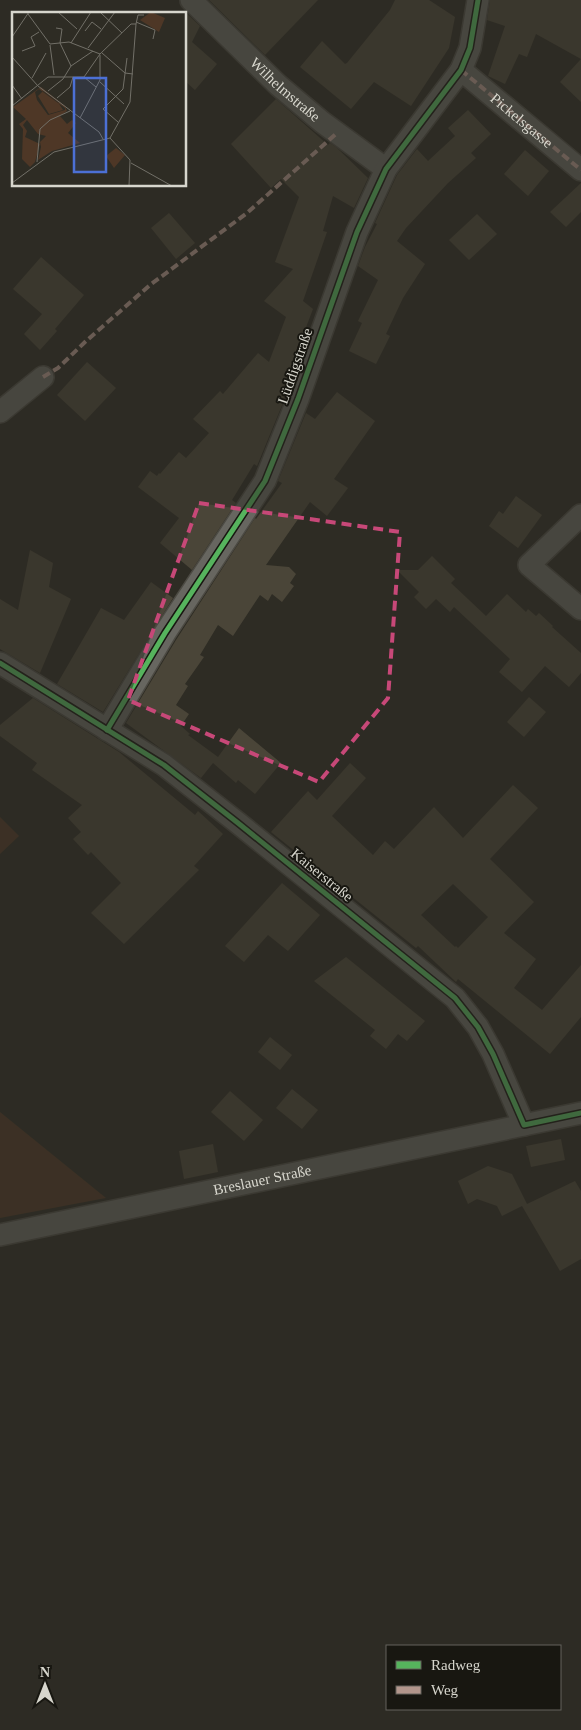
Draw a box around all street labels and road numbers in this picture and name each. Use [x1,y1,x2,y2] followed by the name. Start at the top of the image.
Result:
[247,54,323,125] street label: Wilhelmstraße
[487,90,556,151] street label: Pickelsgasse
[275,326,316,406] street label: Lüddigstraße
[288,845,356,905] street label: Kaiserstraße
[212,1162,313,1198] street label: Breslauer Straße

